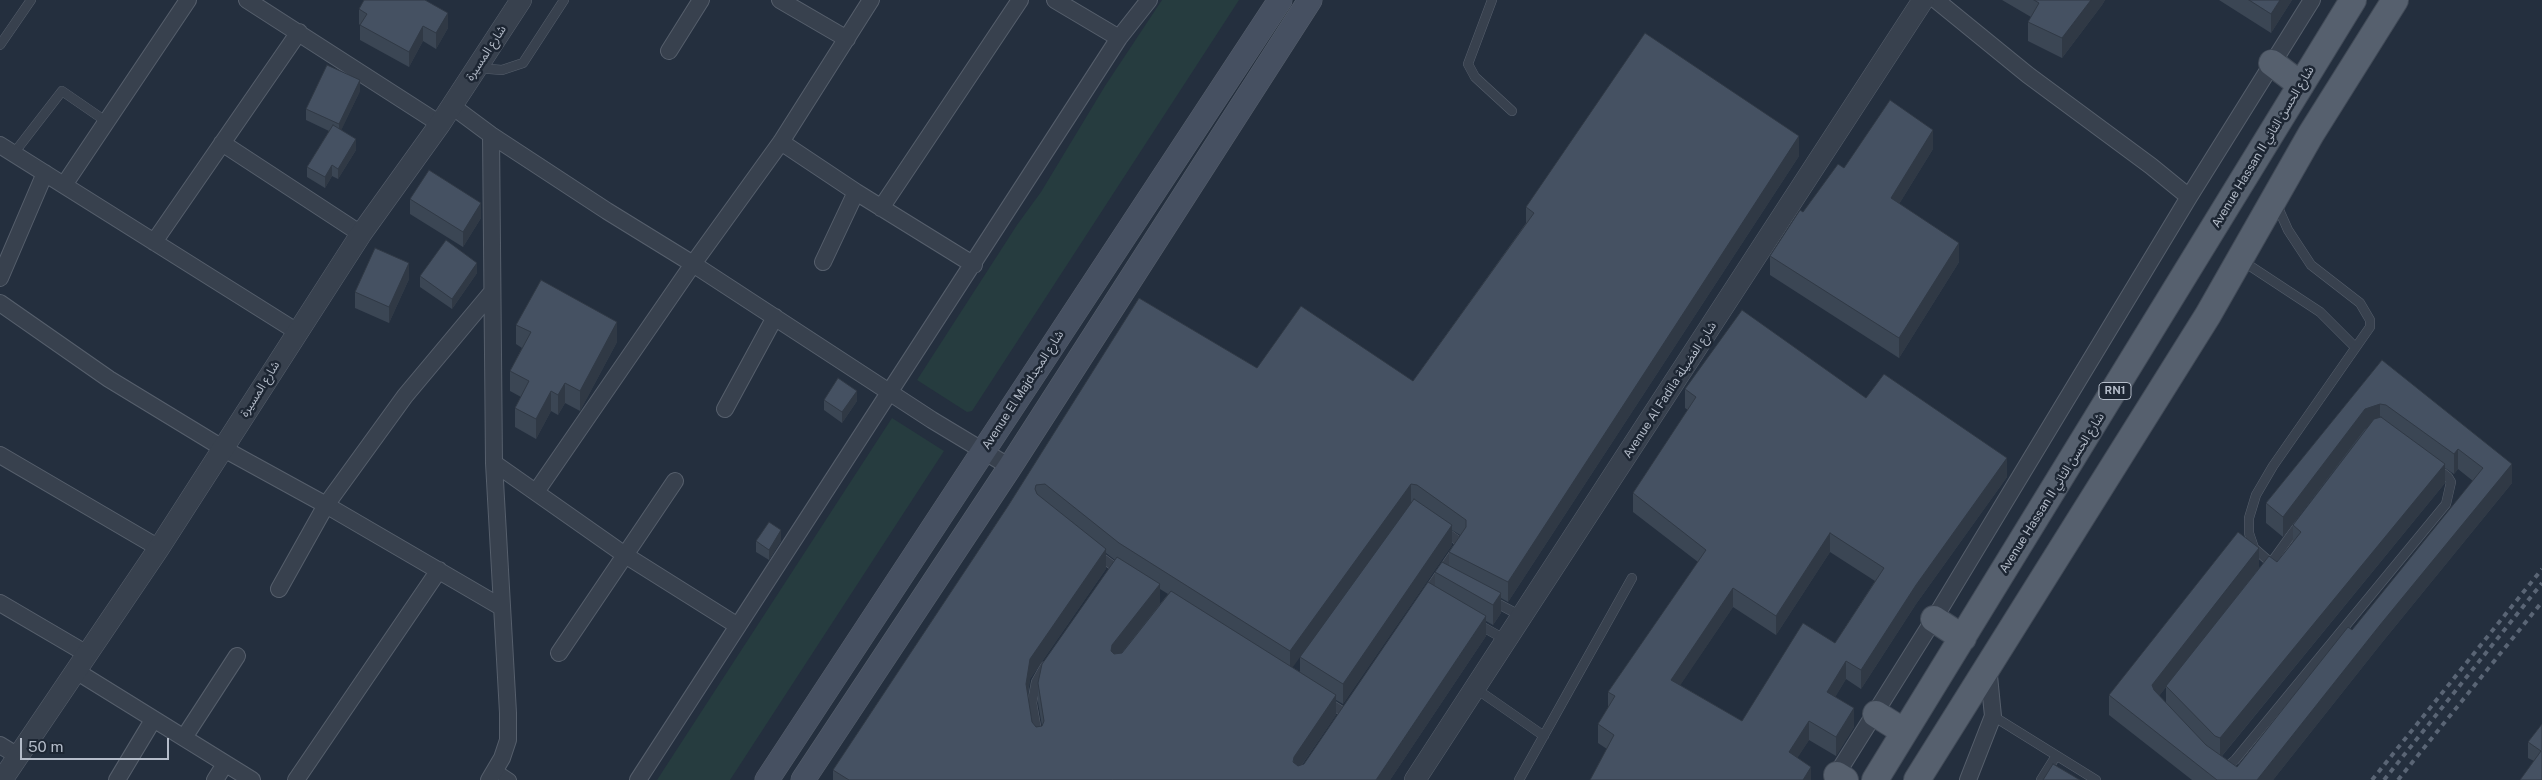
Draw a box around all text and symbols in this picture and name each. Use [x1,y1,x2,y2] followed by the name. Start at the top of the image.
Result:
[463,23,509,83] street label: شارع المسيرة
[2209,64,2317,230] street label: Avenue Hassan II شارع الحسن الثاني
[1620,319,1720,461] street label: Avenue Al Fadila شارع الفضيلة
[979,328,1067,452] street label: Avenue El Majdشارع المجد
[237,358,283,420] street label: شارع المسيرة
[2099,382,2131,400] road number: RN1
[1997,410,2107,576] street label: Avenue Hassan II شارع الحسن الثاني
[22,728,171,760] scale bar
[28,738,63,755] text: 50 m

